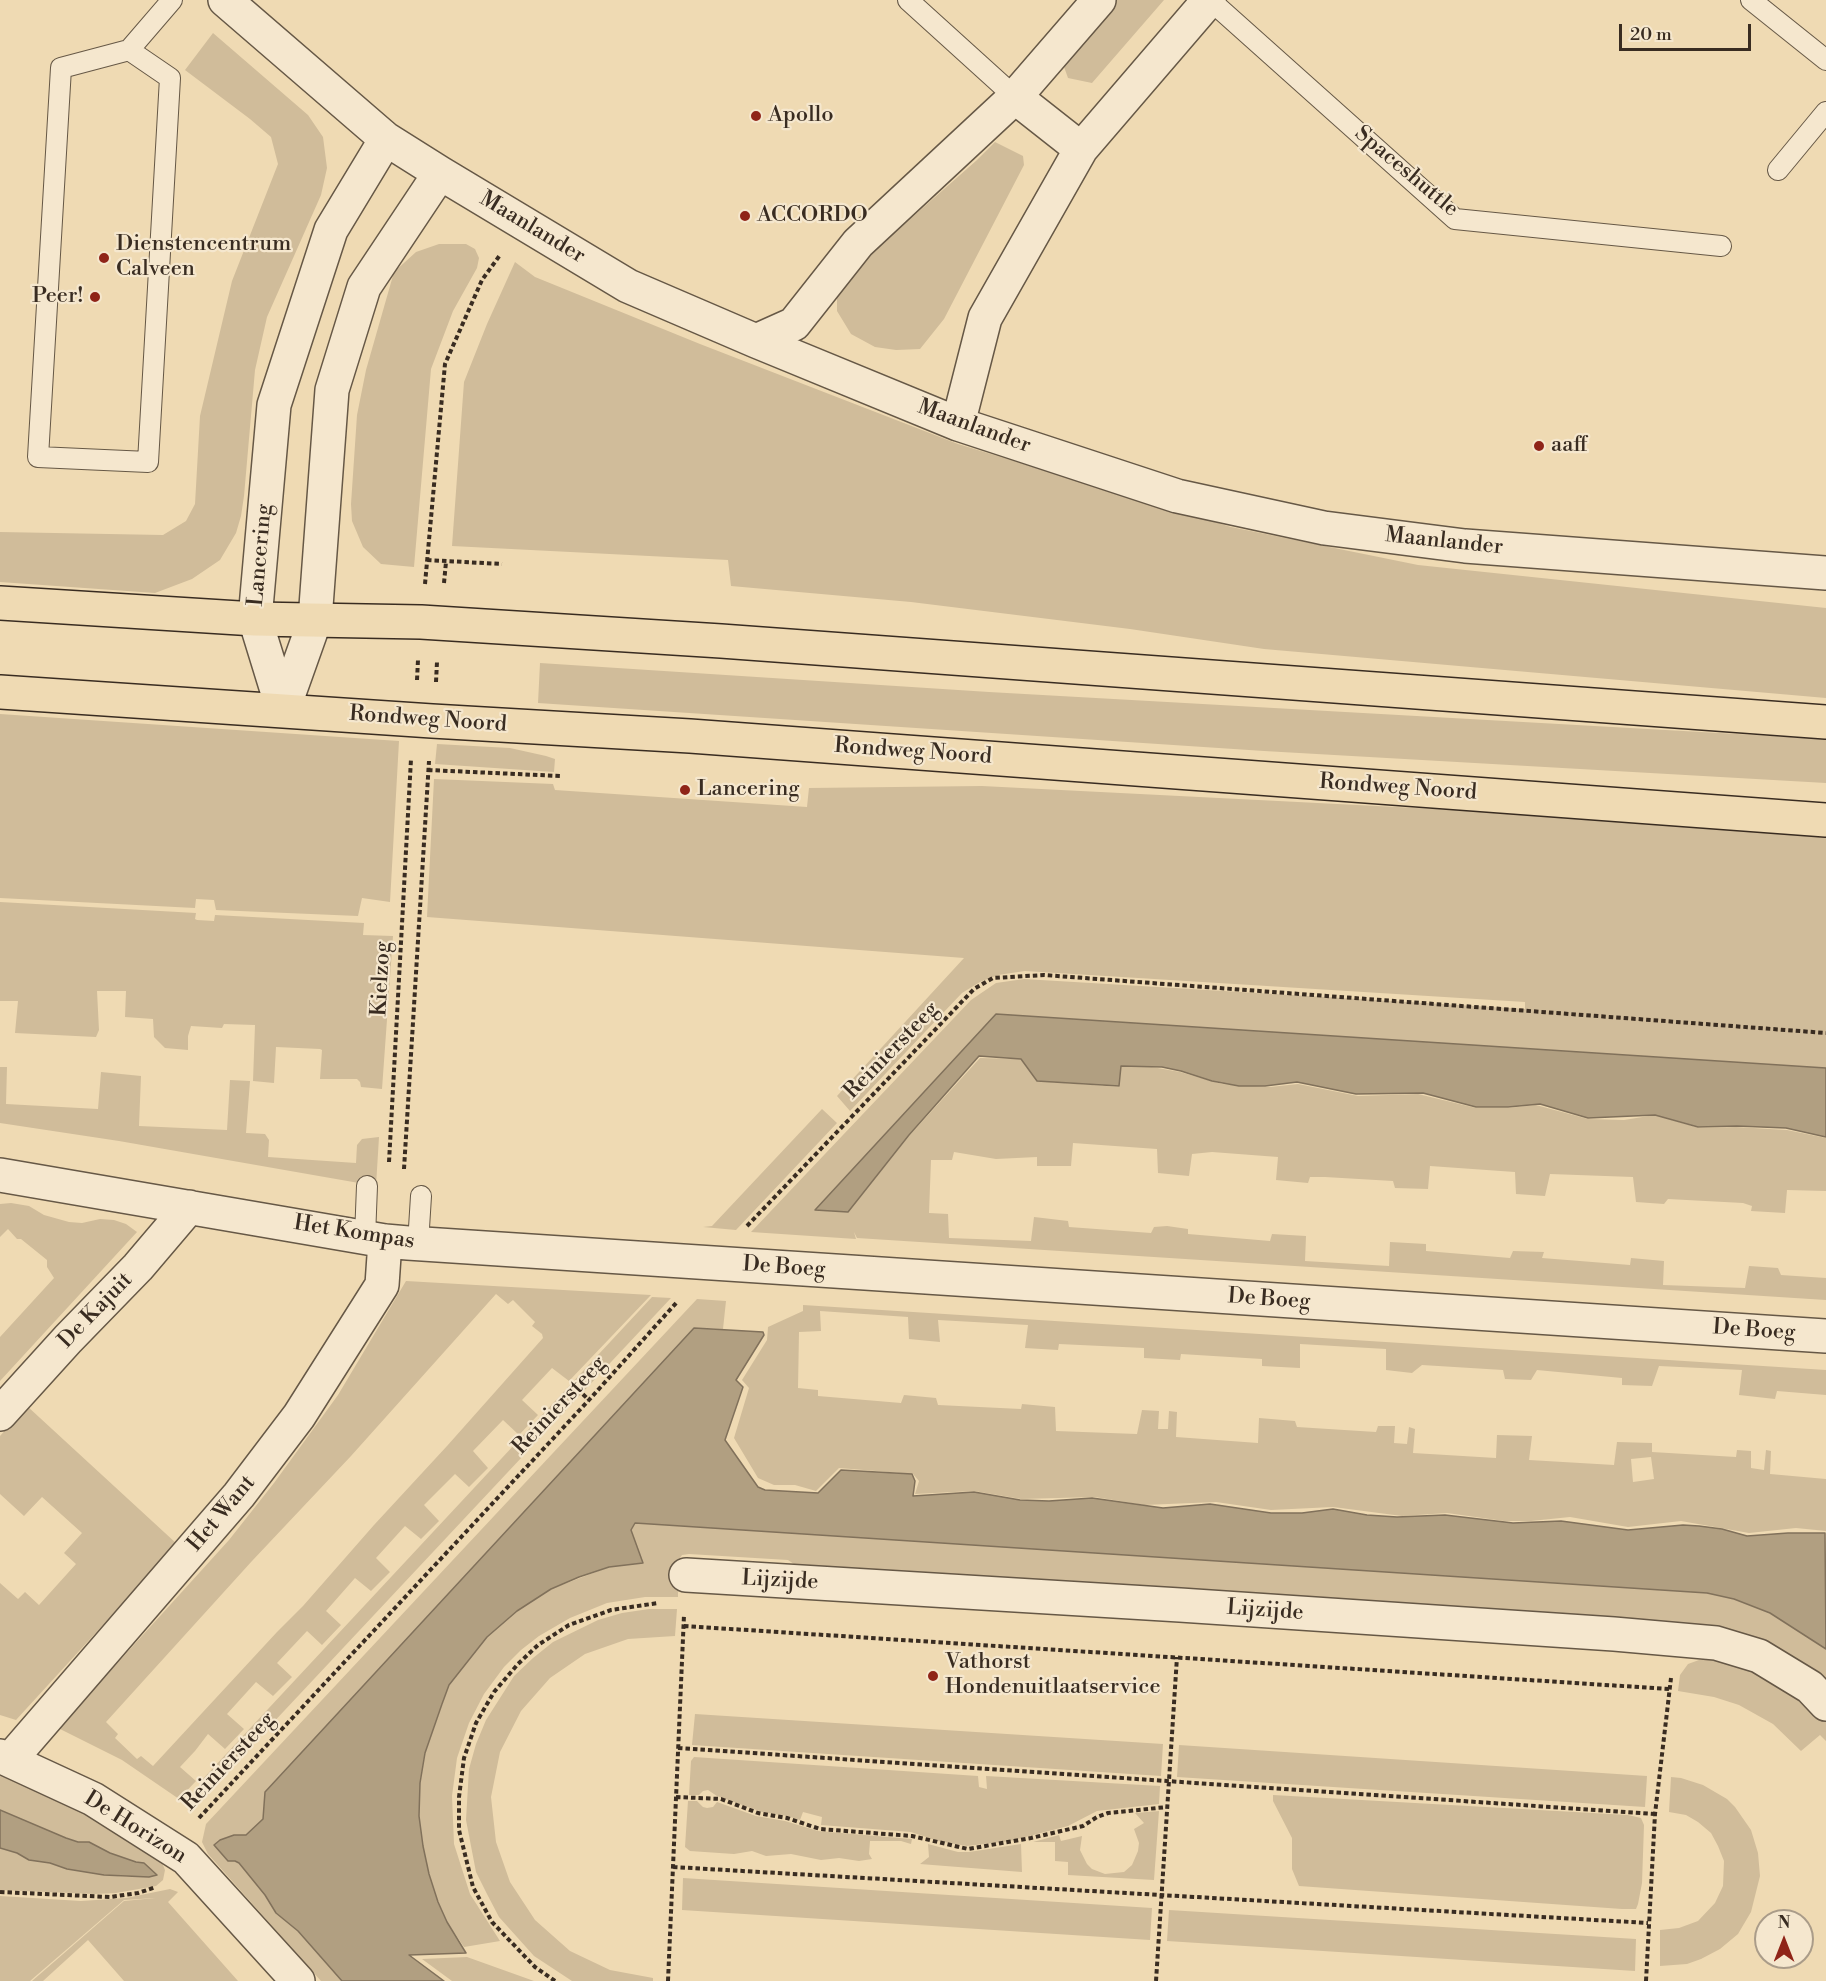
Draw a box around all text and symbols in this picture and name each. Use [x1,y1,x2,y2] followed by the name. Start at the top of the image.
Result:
[1622,12,1754,50] scale bar
[1630,23,1672,46] text: 20 m
[768,103,834,129] place label: Apollo
[749,109,763,123] marker: Apollo
[1349,121,1463,223] street label: Spaceshuttle
[474,186,590,270] street label: Maanlander
[757,203,868,229] place label: ACCORDO
[738,209,752,223] marker: ACCORDO
[116,232,291,284] place label: Dienstencentrum Calveen
[97,251,111,265] marker: Dienstencentrum Calveen
[32,284,83,310] place label: Peer!
[88,290,102,304] marker: Peer!
[914,394,1034,460] street label: Maanlander
[1551,433,1587,459] place label: aaff
[1532,439,1546,453] marker: aaff
[243,503,279,607] street label: Lancering
[1384,523,1504,561] street label: Maanlander
[348,701,508,739] street label: Rondweg Noord
[833,733,993,771] street label: Rondweg Noord
[1318,769,1478,807] street label: Rondweg Noord
[697,777,800,803] place label: Lancering
[678,783,692,797] marker: Lancering
[367,941,397,1017] street label: Kielzog
[839,997,945,1105] street label: Reiniersteeg
[292,1210,416,1256] street label: Het Kompas
[742,1252,826,1284] street label: De Boeg
[53,1268,139,1354] street label: De Kajuit
[1227,1284,1311,1316] street label: De Boeg
[1712,1315,1796,1347] street label: De Boeg
[508,1351,612,1461] street label: Reiniersteeg
[182,1470,262,1558] street label: Het Want
[741,1566,819,1596] street label: Lijzijde
[1226,1595,1304,1627] street label: Lijzijde
[945,1650,1161,1702] place label: Vathorst Hondenuitlaatservice
[926,1669,940,1683] marker: Vathorst Hondenuitlaatservice
[177,1707,281,1817] street label: Reiniersteeg
[79,1786,191,1870] street label: De Horizon
[1754,1909,1814,1969] north arrow
[1778,1913,1790,1933] text: N

